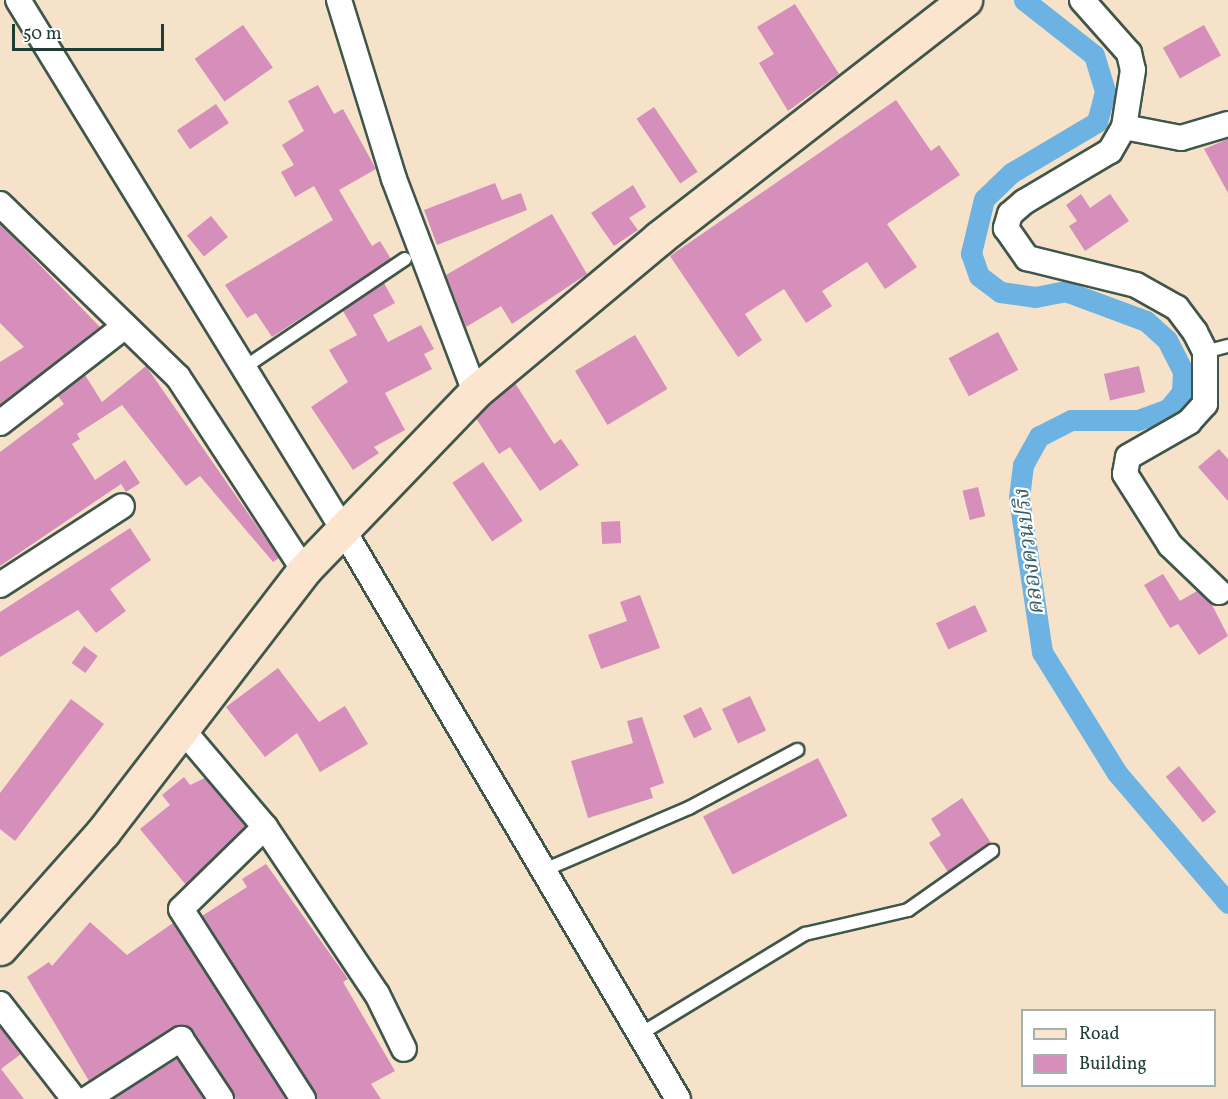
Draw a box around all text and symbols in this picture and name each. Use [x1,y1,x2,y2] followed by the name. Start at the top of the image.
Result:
[15,12,166,50] scale bar
[23,22,62,47] text: 50 m
[1009,488,1051,616] water label: คลองควนปริง
[1021,1009,1216,1087] legend
[1079,1022,1120,1047] text: Road
[1079,1052,1147,1077] text: Building

